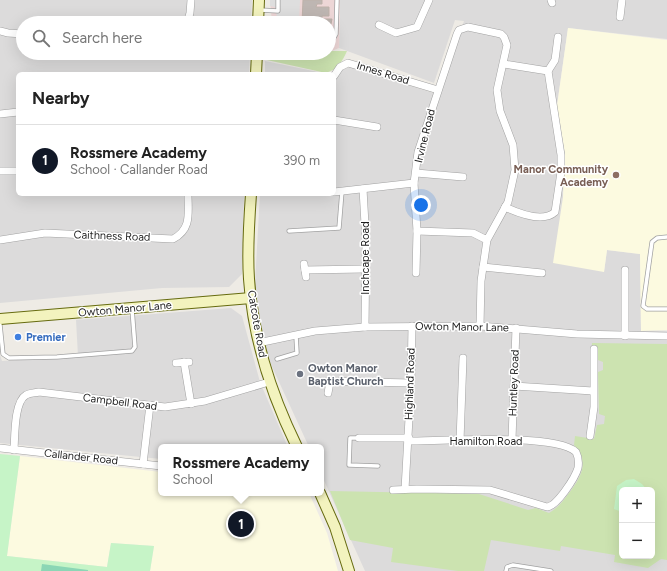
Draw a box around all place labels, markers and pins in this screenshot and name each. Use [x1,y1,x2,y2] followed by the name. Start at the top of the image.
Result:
[514,163,609,189] place label: Manor Community Academy
[611,170,621,180] marker: Manor Community Academy
[26,331,66,344] place label: Premier
[13,332,23,342] marker: Premier
[308,362,384,388] place label: Owton Manor Baptist Church
[295,369,305,379] marker: Owton Manor Baptist Church
[228,509,254,539] pin: 1

